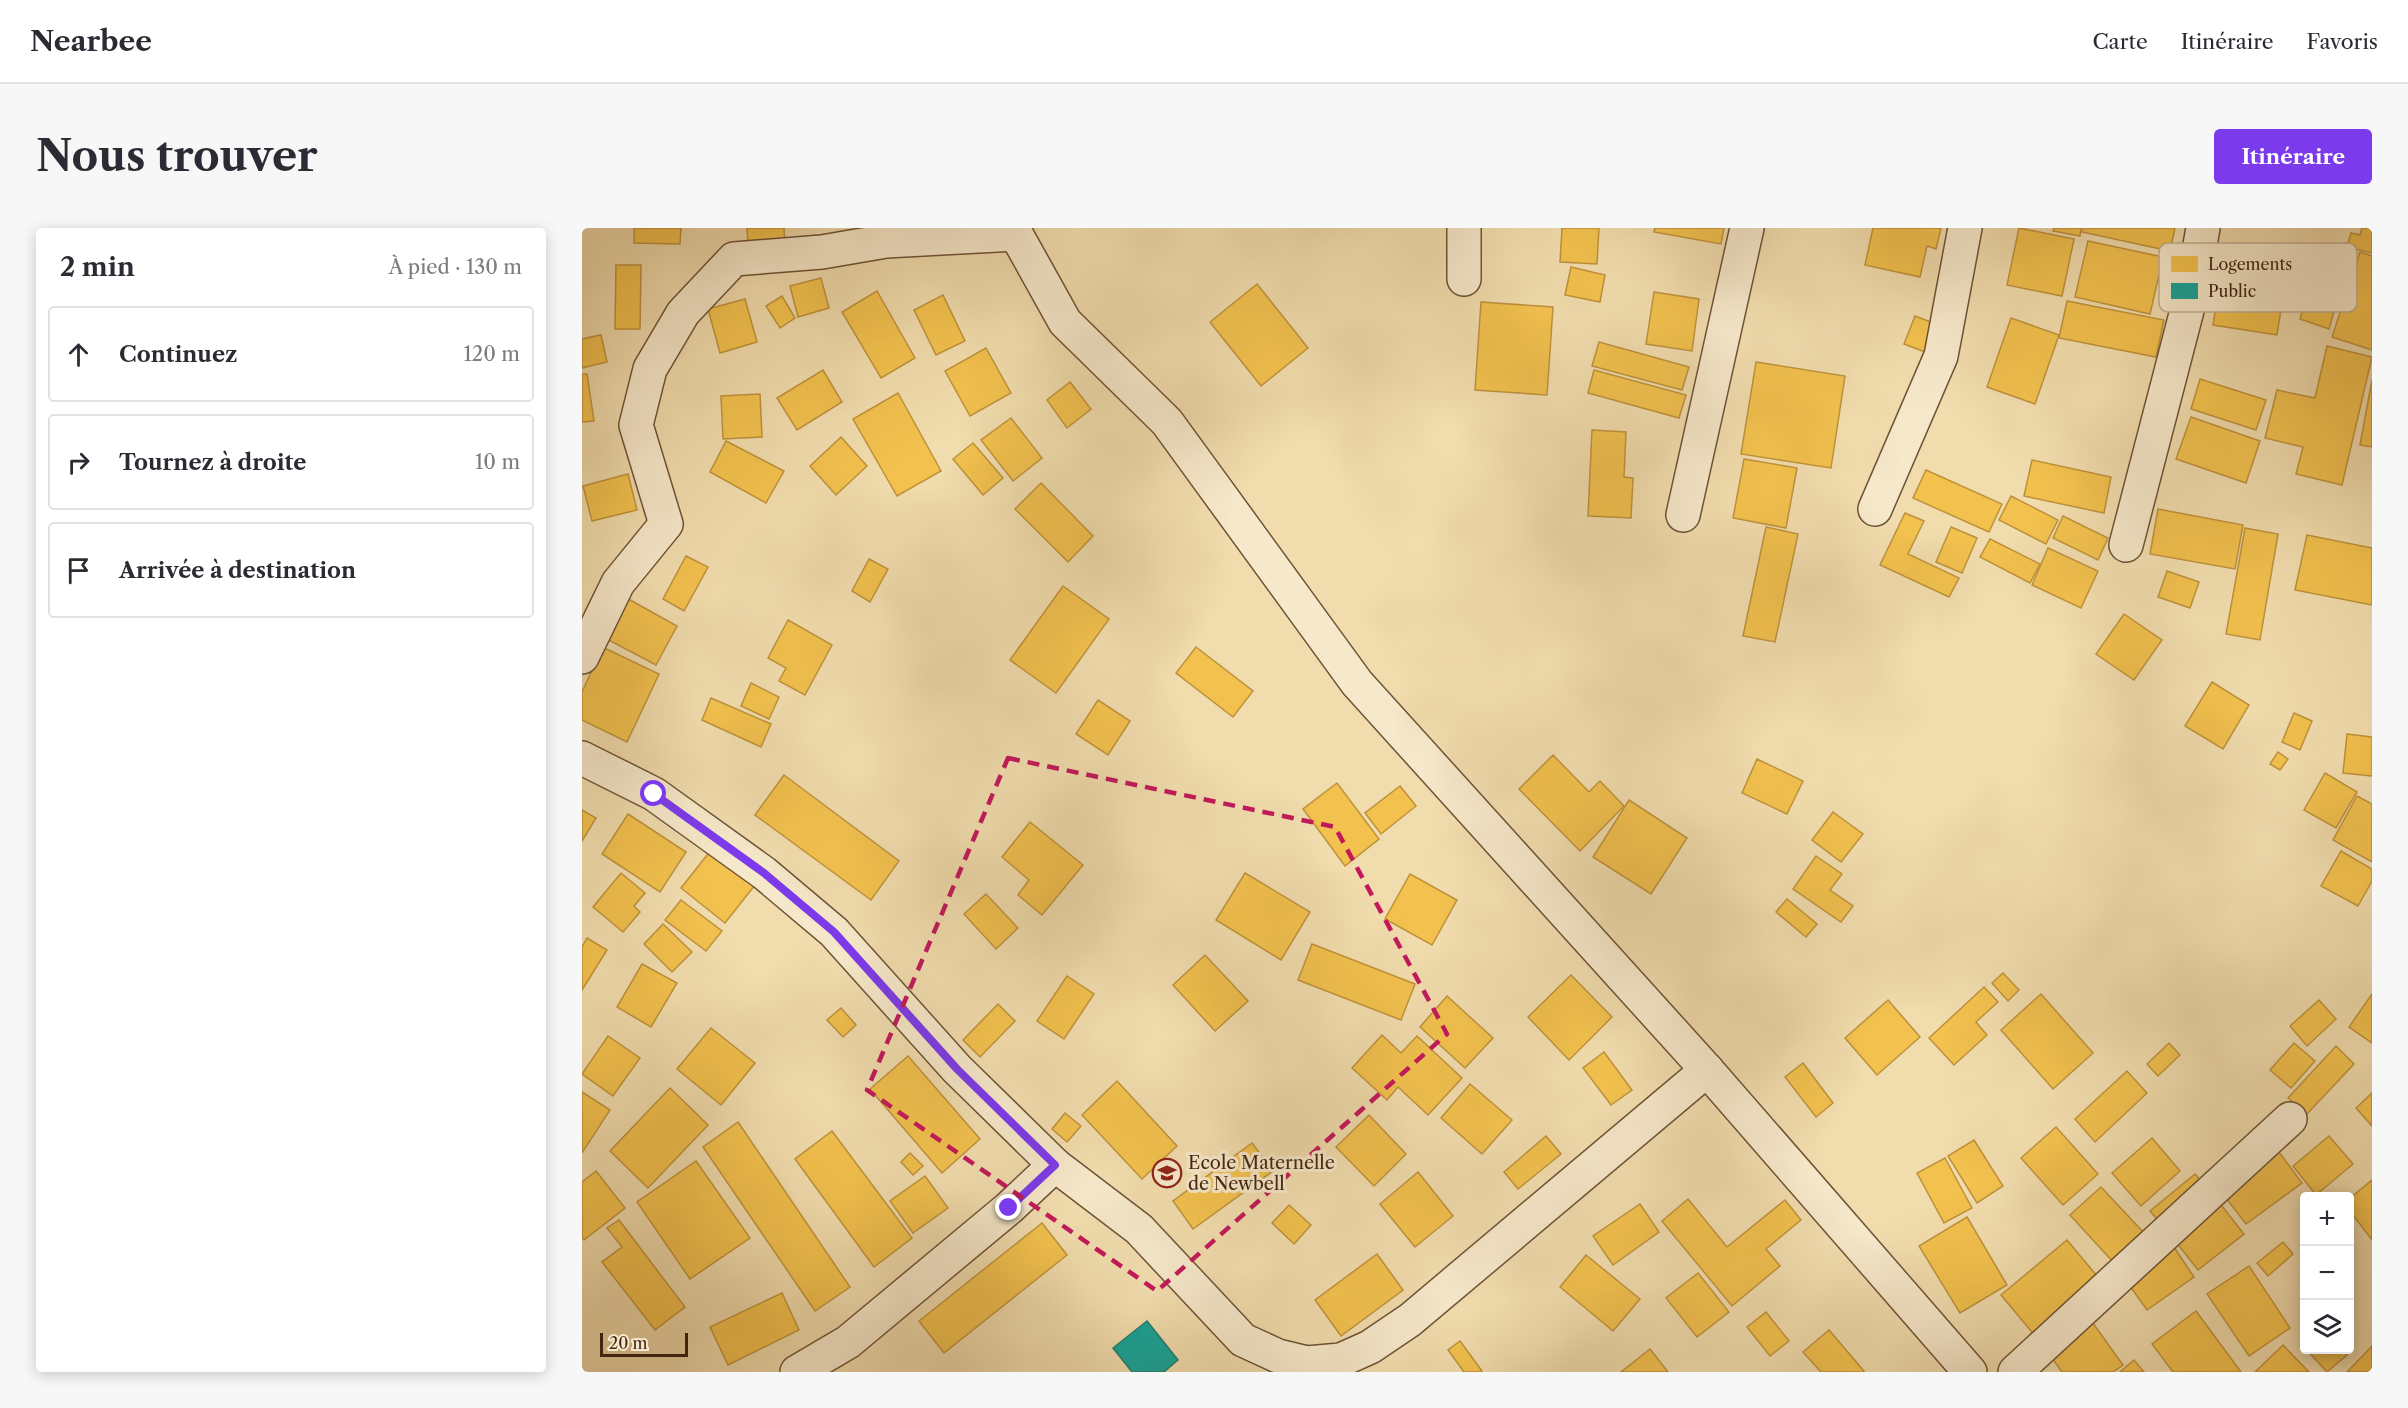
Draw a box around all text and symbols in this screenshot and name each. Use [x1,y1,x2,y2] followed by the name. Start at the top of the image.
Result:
[30,24,152,58] text: Nearbee
[2092,29,2148,54] text: Carte
[2181,29,2274,54] text: Itinéraire
[2307,29,2378,54] text: Favoris
[2214,129,2372,184] button: Itinéraire
[36,130,318,182] text: Nous trouver
[2159,243,2357,312] legend
[60,251,135,283] text: 2 min
[2208,254,2292,274] text: Logements
[388,255,522,279] text: À pied · 130 m
[2208,281,2256,301] text: Public
[62,338,95,371] icon: ahead
[119,341,238,368] text: Continuez
[463,342,520,366] text: 120 m
[62,446,95,479] icon: right
[119,449,306,476] text: Tournez à droite
[475,450,520,474] text: 10 m
[62,554,95,587] icon: arrive
[119,557,356,584] text: Arrivée à destination
[640,780,666,806] route start
[1188,1152,1335,1195] place label: Ecole Maternelle de Newbell
[1151,1157,1183,1189] school or university icon: Ecole Maternelle de Newbell
[2300,1192,2354,1354] map controls
[2300,1192,2354,1246] button: +
[995,1194,1021,1220] route end
[2300,1246,2354,1300] button: −
[2300,1300,2354,1354] button: layers
[600,1330,688,1358] scale bar
[609,1333,648,1353] text: 20 m

